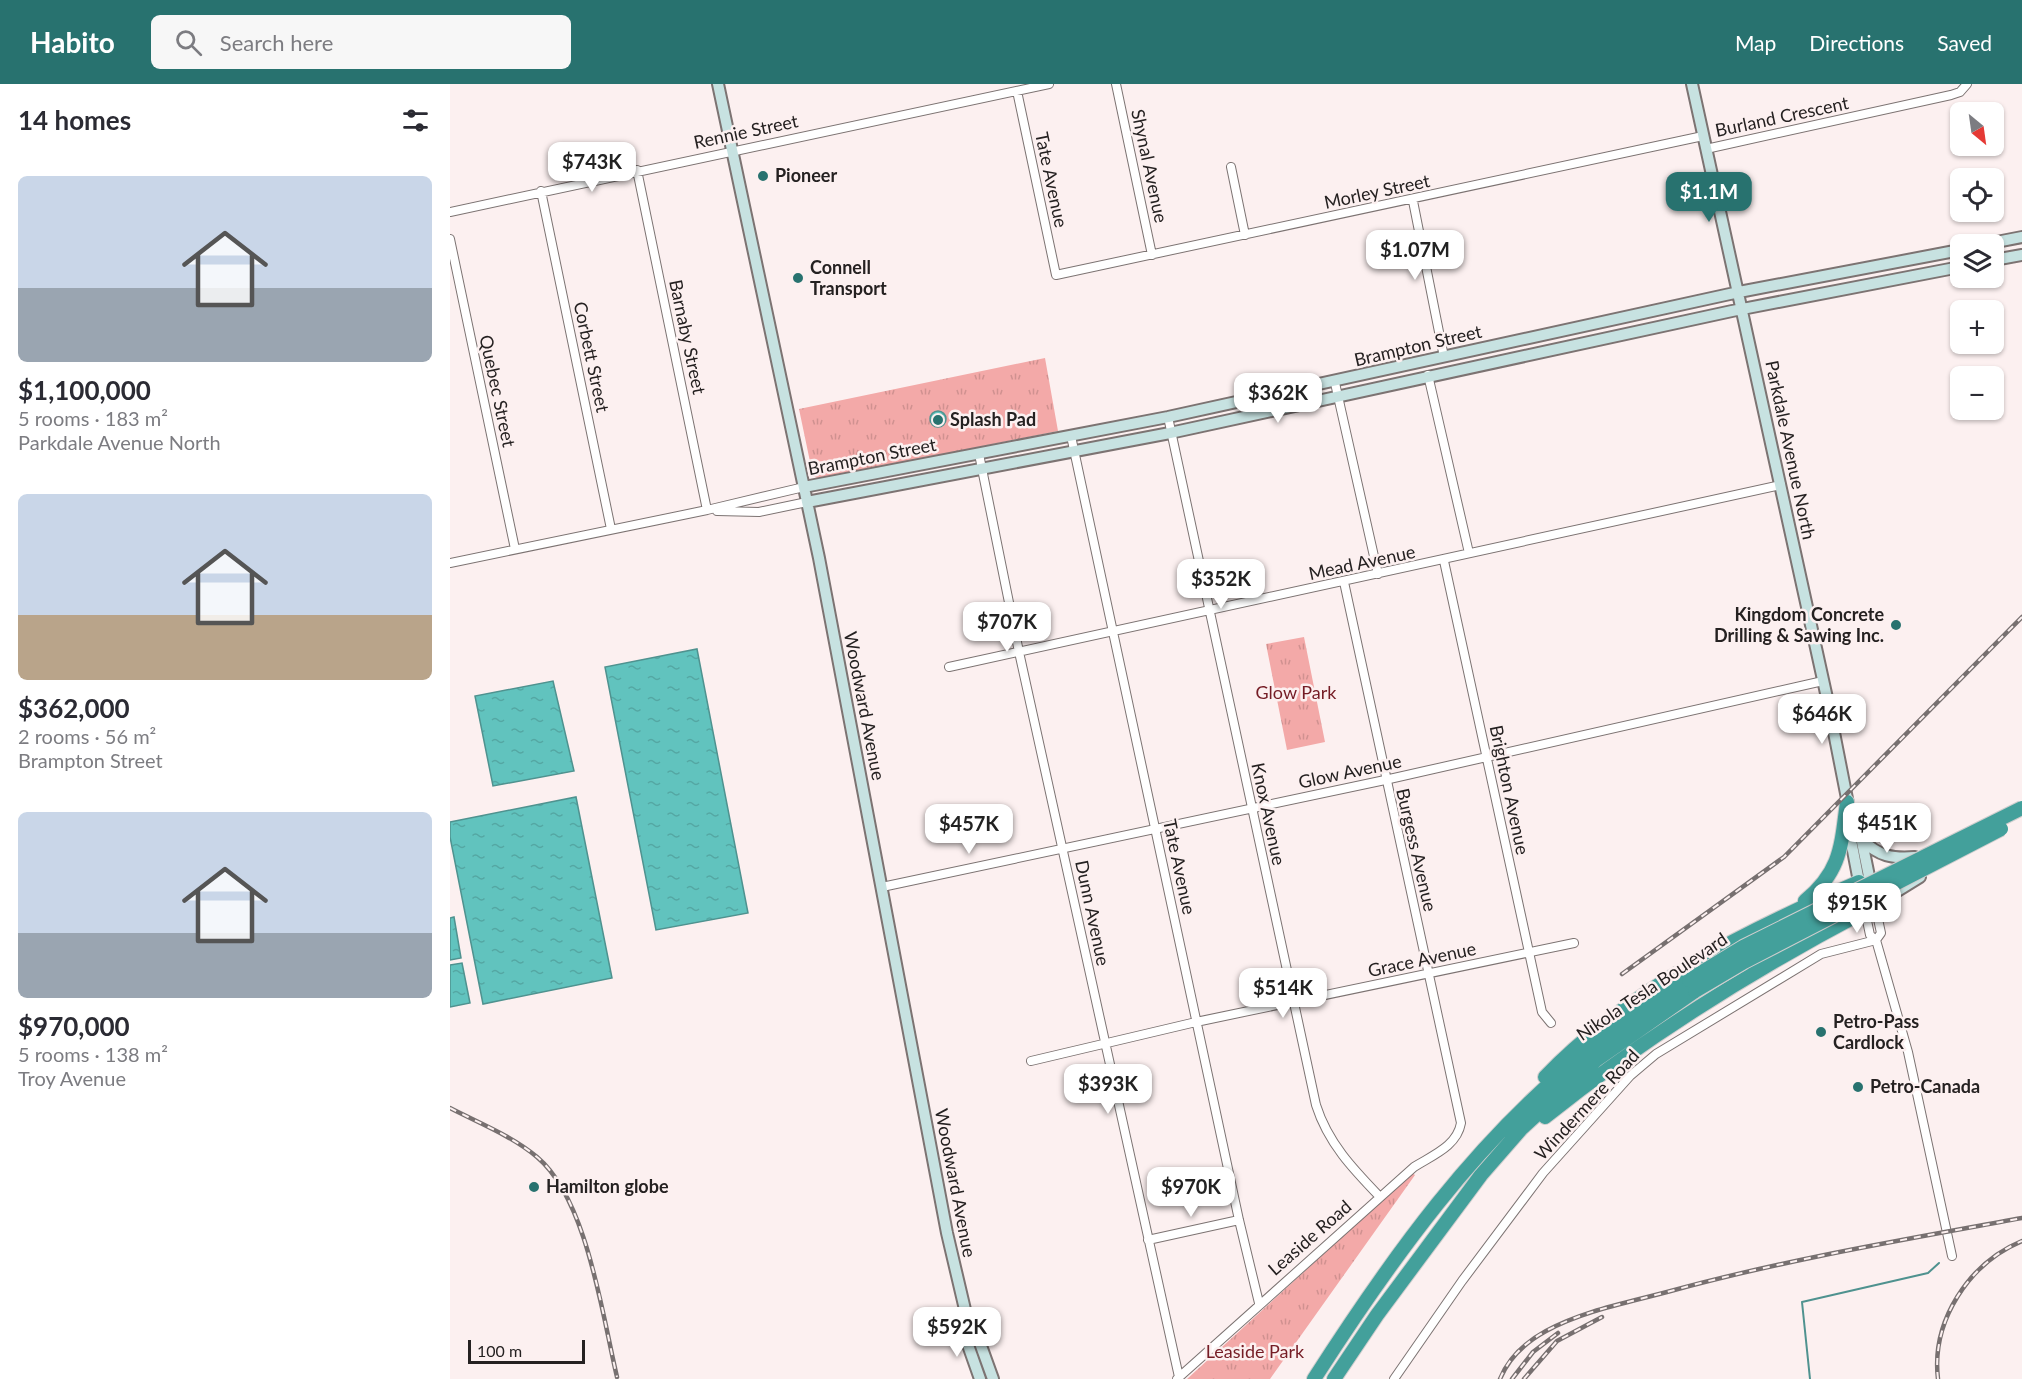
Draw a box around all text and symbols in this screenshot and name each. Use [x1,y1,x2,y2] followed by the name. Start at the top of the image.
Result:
[151,15,571,69] search box
[30,25,115,59] text: Habito
[172,26,205,59] icon: search
[220,29,333,56] text: Search here
[1735,30,1776,55] text: Map
[1809,30,1904,55] text: Directions
[1937,30,1992,55] text: Saved
[1713,91,1851,141] street label: Burland Crescent
[1950,102,2004,156] north arrow
[1950,102,2004,420] map controls
[18,104,131,136] text: 14 homes
[399,104,432,137] icon: filters
[1127,107,1173,225] street label: Shynal Avenue
[692,109,801,153] street label: Rennie Street
[1031,130,1073,229] street label: Tate Avenue
[550,142,634,193] pin: $743K
[562,149,622,173] text: $743K
[775,164,837,186] place label: Pioneer
[1950,168,2004,222] button: locate
[756,169,770,183] marker: Pioneer
[1322,169,1432,213] street label: Morley Street
[1667,172,1751,223] pin: $1.1M
[1680,179,1738,203] text: $1.1M
[171,215,279,323] icon: home
[1366,230,1464,281] pin: $1.07M
[1950,234,2004,288] button: layers
[1380,237,1450,261] text: $1.07M
[810,256,887,299] place label: Connell Transport
[791,271,805,285] marker: Connell Transport
[665,277,711,397] street label: Barnaby Street
[570,300,615,415] street label: Corbett Street
[1950,300,2004,354] button: +
[1352,320,1484,370] street label: Brampton Street
[475,333,521,449] street label: Quebec Street
[1761,358,1821,541] street label: Parkdale Avenue North
[1950,366,2004,420] button: −
[1236,373,1320,424] pin: $362K
[18,374,151,406] text: $1,100,000
[1248,380,1308,404] text: $362K
[18,406,168,430] text: 5 rooms · 183 m²
[950,408,1036,430] place label: Splash Pad
[931,413,945,427] marker: Splash Pad
[18,430,221,454] text: Parkdale Avenue North
[806,433,938,479] street label: Brampton Street
[171,533,279,641] icon: home
[1306,540,1417,584] street label: Mead Avenue
[1179,559,1263,610] pin: $352K
[1191,566,1251,590] text: $352K
[965,602,1049,653] pin: $707K
[1714,603,1884,646] place label: Kingdom Concrete Drilling & Sawing Inc.
[977,609,1037,633] text: $707K
[1889,618,1903,632] marker: Kingdom Concrete Drilling & Sawing Inc.
[840,630,890,782] street label: Woodward Avenue
[1256,681,1337,703] park label: Glow Park
[18,692,130,724] text: $362,000
[1780,694,1864,745] pin: $646K
[1792,701,1852,725] text: $646K
[1486,723,1534,857] street label: Brighton Avenue
[18,724,156,748] text: 2 rooms · 56 m²
[18,748,163,772] text: Brampton Street
[1296,749,1403,793] street label: Glow Avenue
[1247,760,1291,867] street label: Knox Avenue
[1392,786,1442,914] street label: Burgess Avenue
[1845,803,1929,854] pin: $451K
[927,804,1011,855] pin: $457K
[1857,810,1917,834] text: $451K
[939,811,999,835] text: $457K
[1159,817,1201,916] street label: Tate Avenue
[171,851,279,959] icon: home
[1071,858,1115,968] street label: Dunn Avenue
[1815,883,1899,934] pin: $915K
[1827,890,1887,914] text: $915K
[1572,928,1731,1045] street label: Nikola Tesla Boulevard
[1366,937,1478,981] street label: Grace Avenue
[1241,968,1325,1019] pin: $514K
[1253,975,1313,999] text: $514K
[18,1010,130,1042] text: $970,000
[1833,1010,1919,1053] place label: Petro-Pass Cardlock
[1814,1025,1828,1039] marker: Petro-Pass Cardlock
[18,1042,168,1066] text: 5 rooms · 138 m²
[1529,1044,1643,1164] street label: Windermere Road
[1066,1064,1150,1115] pin: $393K
[18,1066,126,1090] text: Troy Avenue
[1078,1071,1138,1095] text: $393K
[1870,1075,1980,1097] place label: Petro-Canada
[1851,1080,1865,1094] marker: Petro-Canada
[931,1107,981,1259] street label: Woodward Avenue
[1149,1167,1233,1218] pin: $970K
[1161,1174,1221,1198] text: $970K
[546,1175,669,1197] place label: Hamilton globe
[527,1180,541,1194] marker: Hamilton globe
[1263,1195,1356,1279] street label: Leaside Road
[915,1307,999,1358] pin: $592K
[927,1314,987,1338] text: $592K
[468,1337,585,1364] scale bar
[1206,1340,1305,1362] park label: Leaside Park
[477,1341,522,1360] text: 100 m

